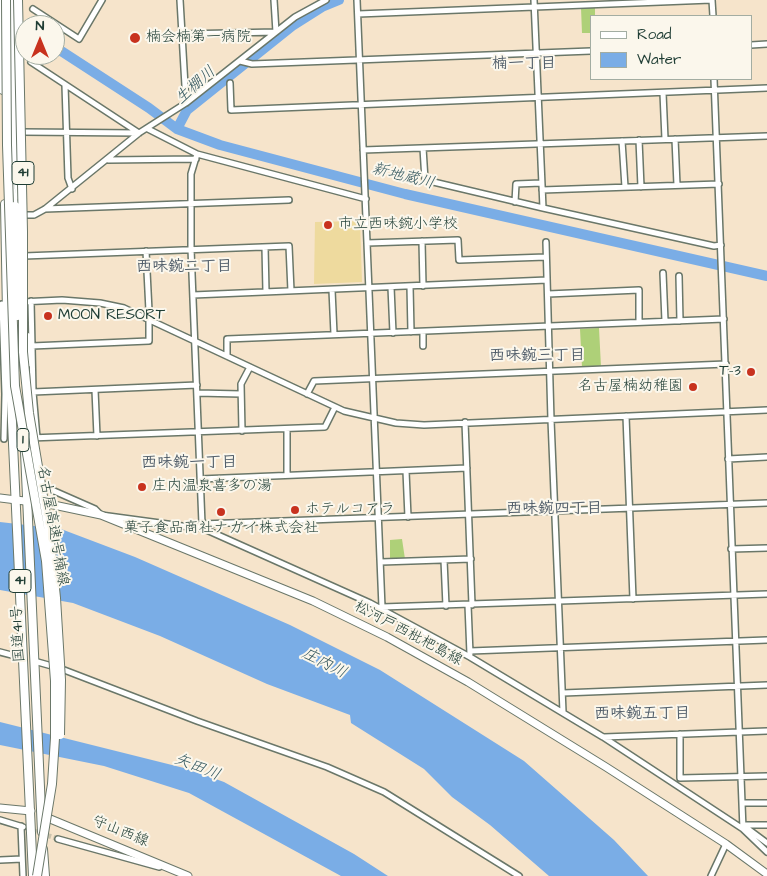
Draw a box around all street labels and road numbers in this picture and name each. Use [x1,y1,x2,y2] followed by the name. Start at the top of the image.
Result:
[12,162,34,184] road number: 41
[17,428,29,452] road number: 1
[33,464,71,588] street label: 名古屋高速1号楠線
[9,570,31,592] road number: 41
[351,598,465,670] street label: 松河戸西枇杷島線
[9,605,29,663] street label: 国道41号
[89,812,151,852] street label: 守山西線

